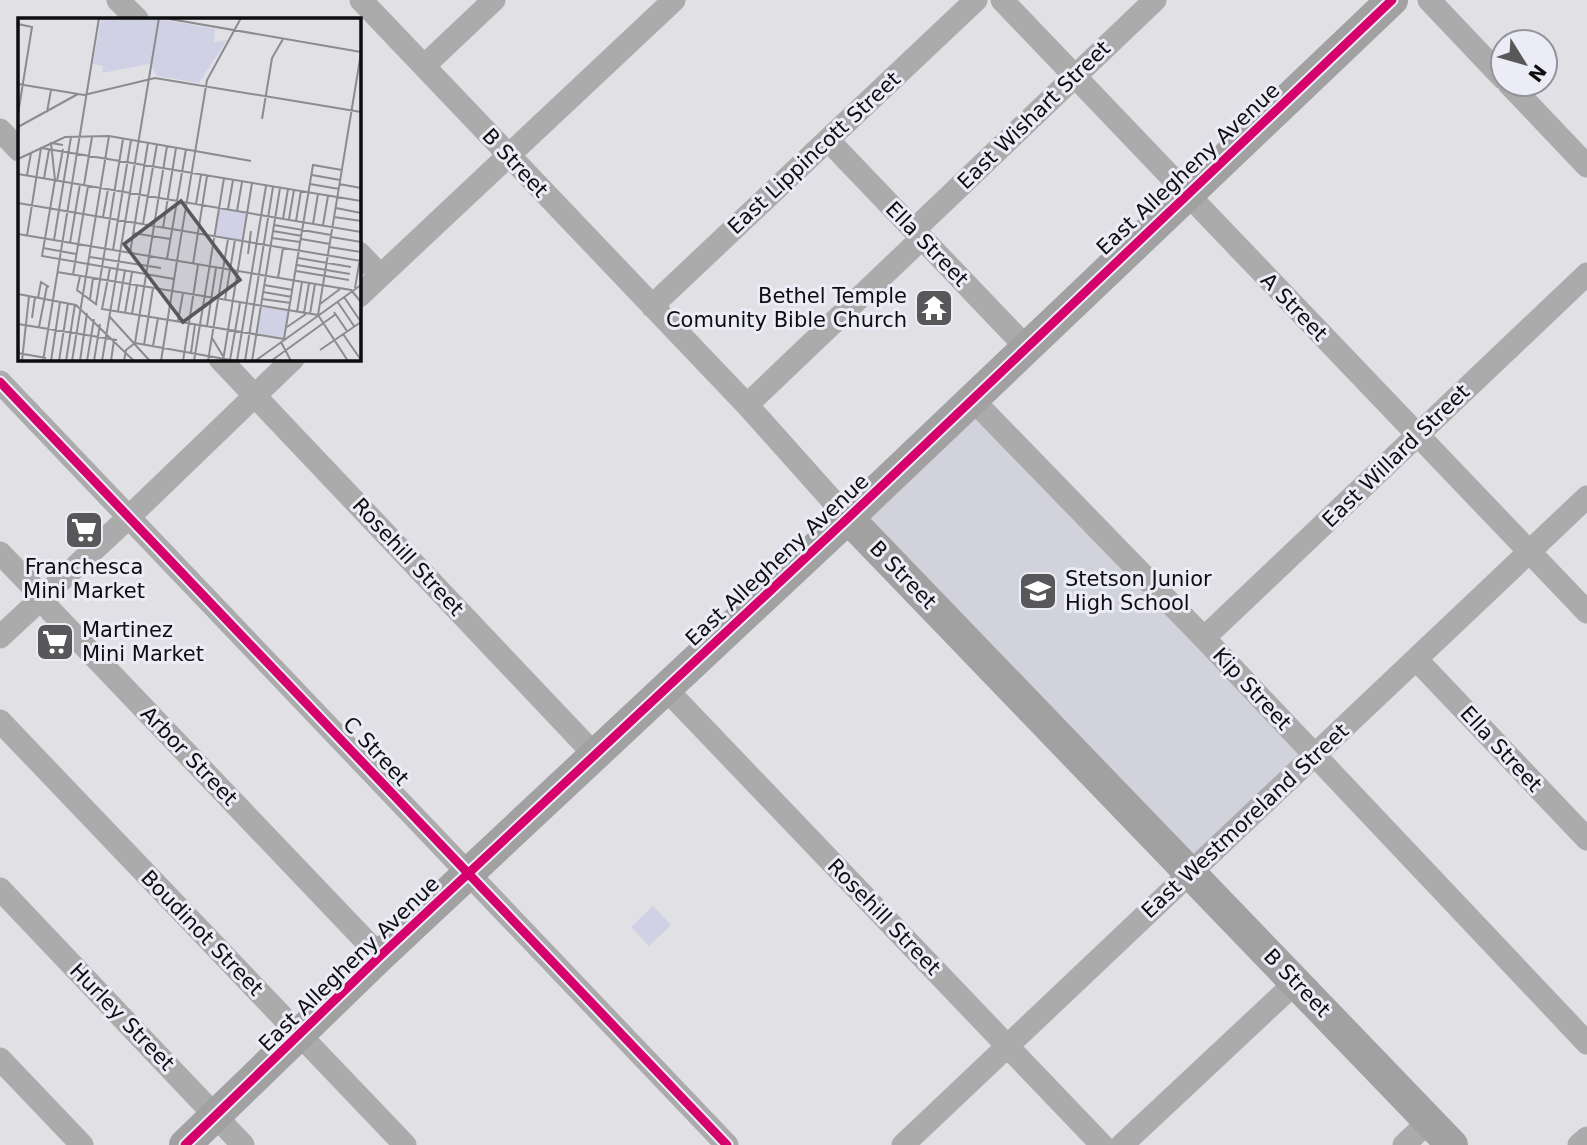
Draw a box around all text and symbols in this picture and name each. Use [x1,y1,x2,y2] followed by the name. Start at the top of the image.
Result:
[18,18,360,360] inset map
[1489,28,1559,98] north arrow
[953,36,1115,194] street label: East Wishart Street
[1524,60,1551,86] text: N
[723,67,905,239] street label: East Lippincott Street
[1092,78,1284,260] street label: East Allegheny Avenue
[477,124,553,202] street label: B Street
[881,197,973,291] street label: Ella Street
[1256,268,1332,346] street label: A Street
[666,284,907,332] place label: Bethel Temple Comunity Bible Church
[913,287,955,329] temple icon: Bethel Temple Comunity Bible Church
[1318,380,1474,532] street label: East Willard Street
[681,469,873,651] street label: East Allegheny Avenue
[348,493,468,621] street label: Rosehill Street
[63,509,105,551] supermarket icon: Franchesca Mini Market
[865,536,941,614] street label: B Street
[23,555,145,603] place label: Franchesca Mini Market
[1065,567,1212,615] place label: Stetson Junior High School
[1017,570,1059,612] school or university icon: Stetson Junior High School
[82,618,204,666] place label: Martinez Mini Market
[34,621,76,663] supermarket icon: Martinez Mini Market
[1208,643,1296,735] street label: Kip Street
[1455,701,1547,797] street label: Ella Street
[136,702,242,810] street label: Arbor Street
[338,712,414,790] street label: C Street
[1137,719,1353,923] street label: East Westmoreland Street
[823,854,945,980] street label: Rosehill Street
[136,865,268,1001] street label: Boudinot Street
[254,872,444,1056] street label: East Allegheny Avenue
[1259,944,1335,1022] street label: B Street
[65,959,179,1075] street label: Hurley Street

